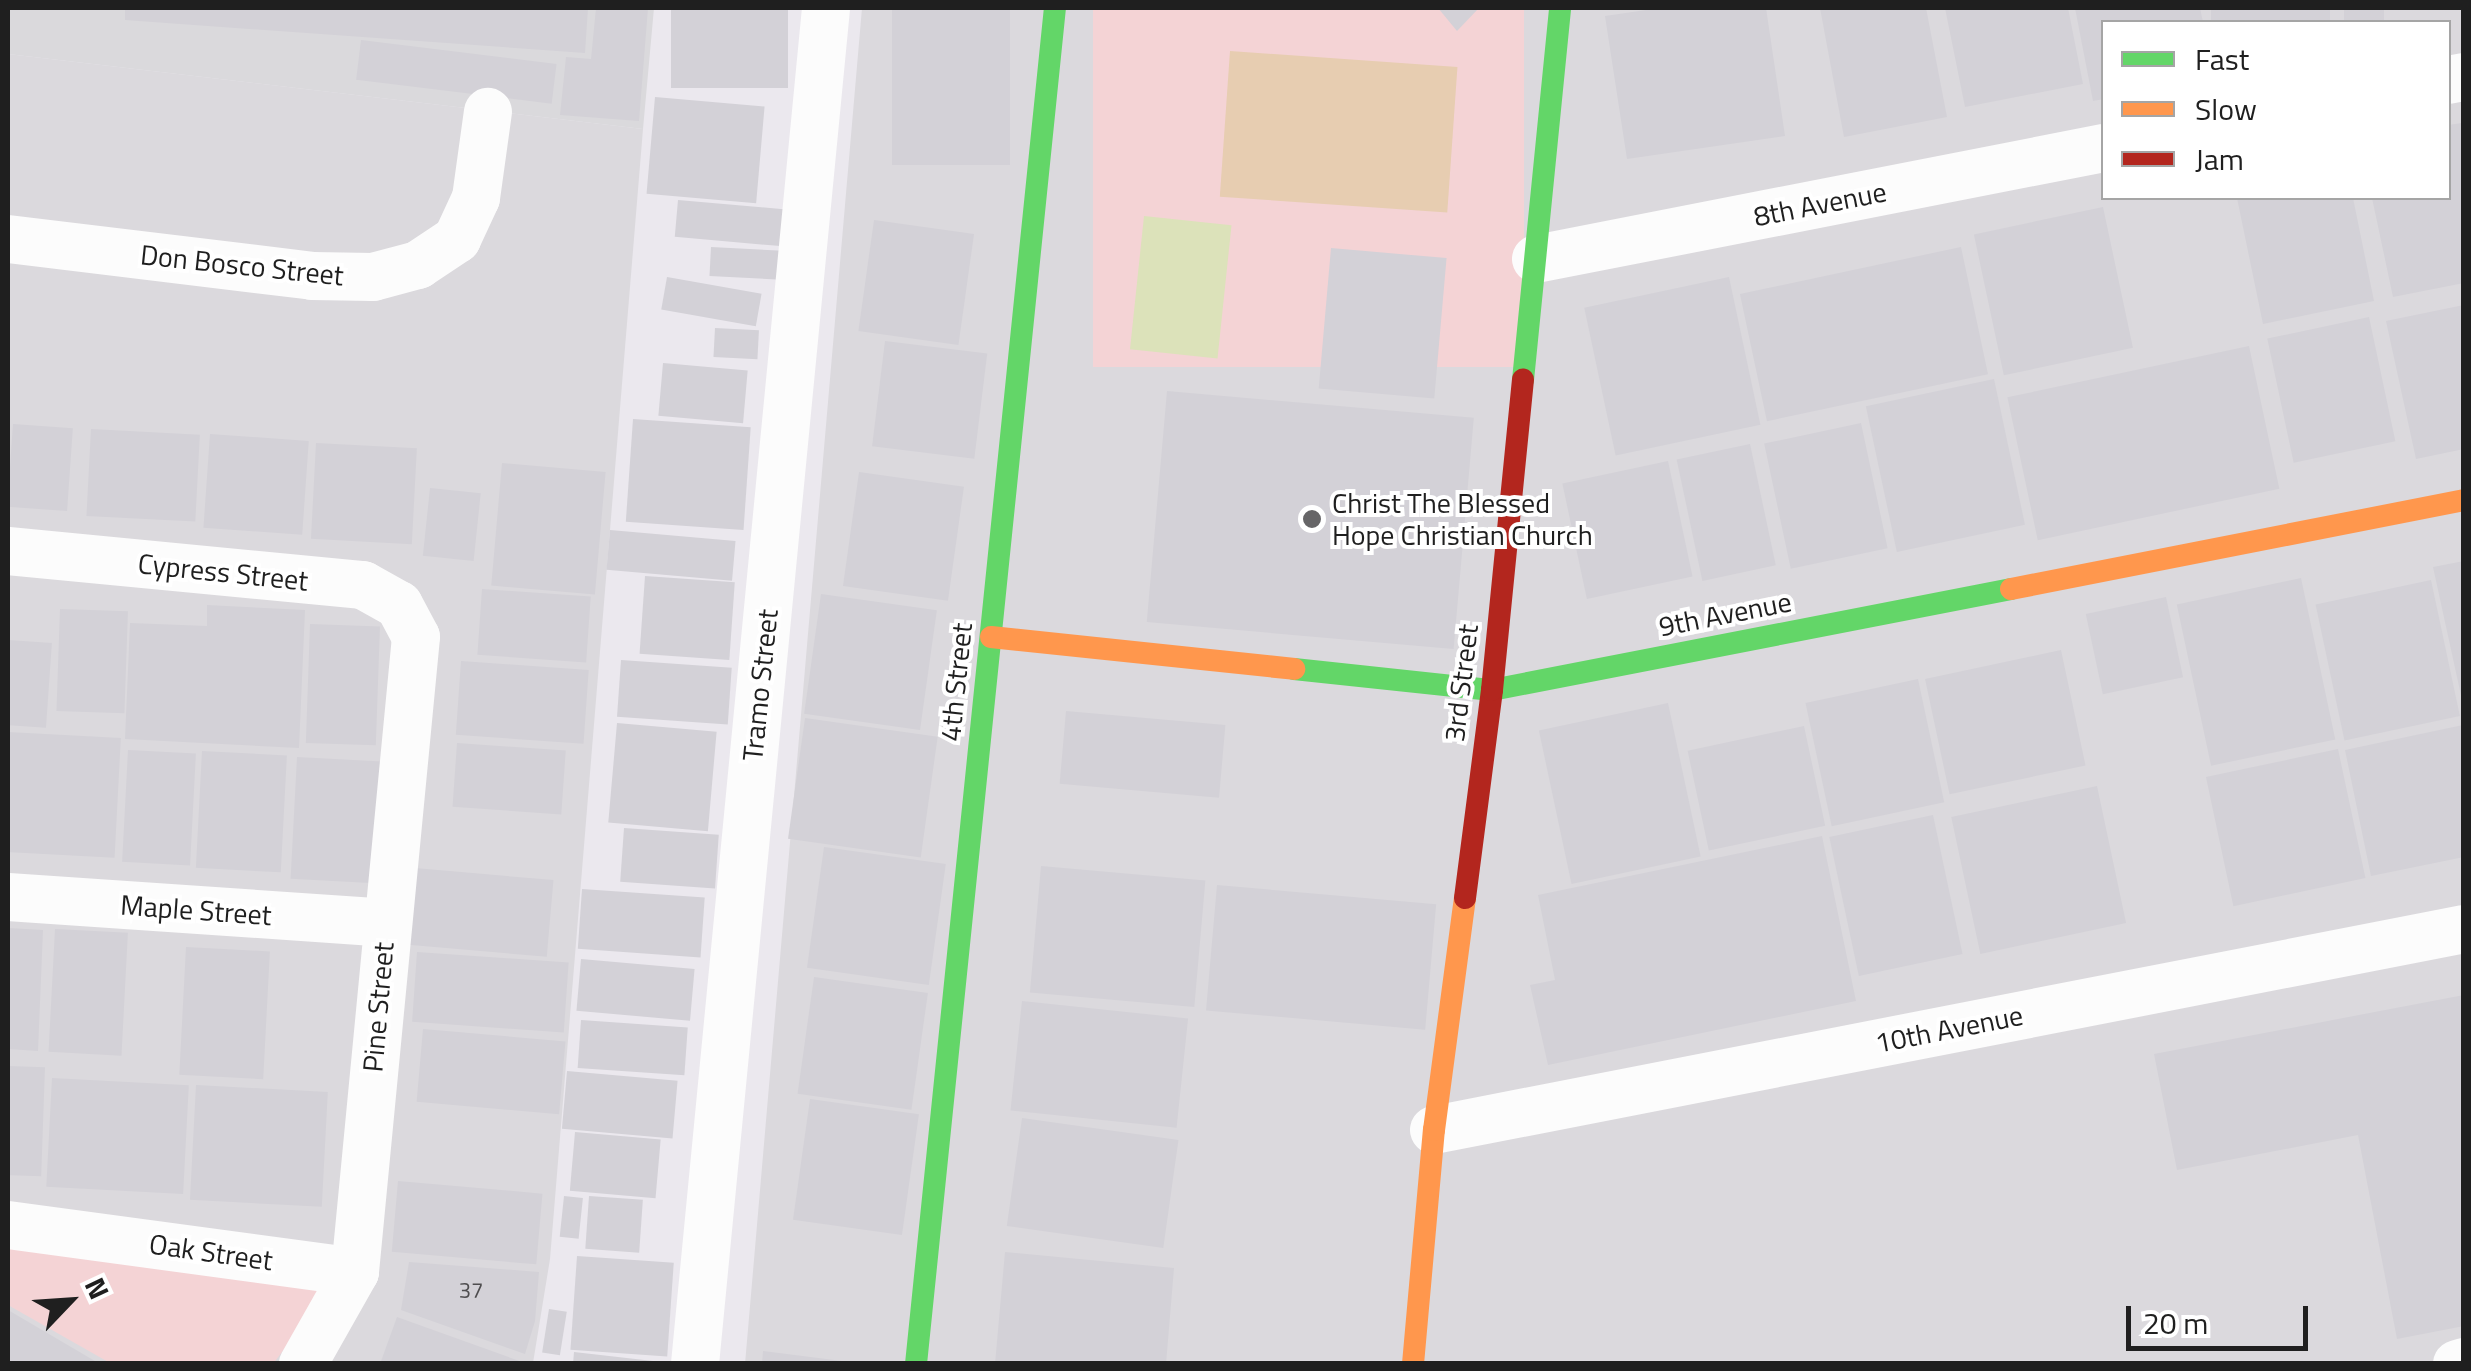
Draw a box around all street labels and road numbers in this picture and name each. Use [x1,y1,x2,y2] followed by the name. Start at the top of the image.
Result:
[1751,175,1889,233] street label: 8th Avenue
[139,238,345,292] street label: Don Bosco Street
[136,546,310,598] street label: Cypress Street
[1656,585,1794,643] street label: 9th Avenue
[735,607,785,763] street label: Tramo Street
[933,621,979,743] street label: 4th Street
[1437,622,1485,744] street label: 3rd Street
[119,888,273,932] street label: Maple Street
[356,941,400,1073] street label: Pine Street
[1872,998,2026,1060] street label: 10th Avenue
[147,1227,275,1277] street label: Oak Street

